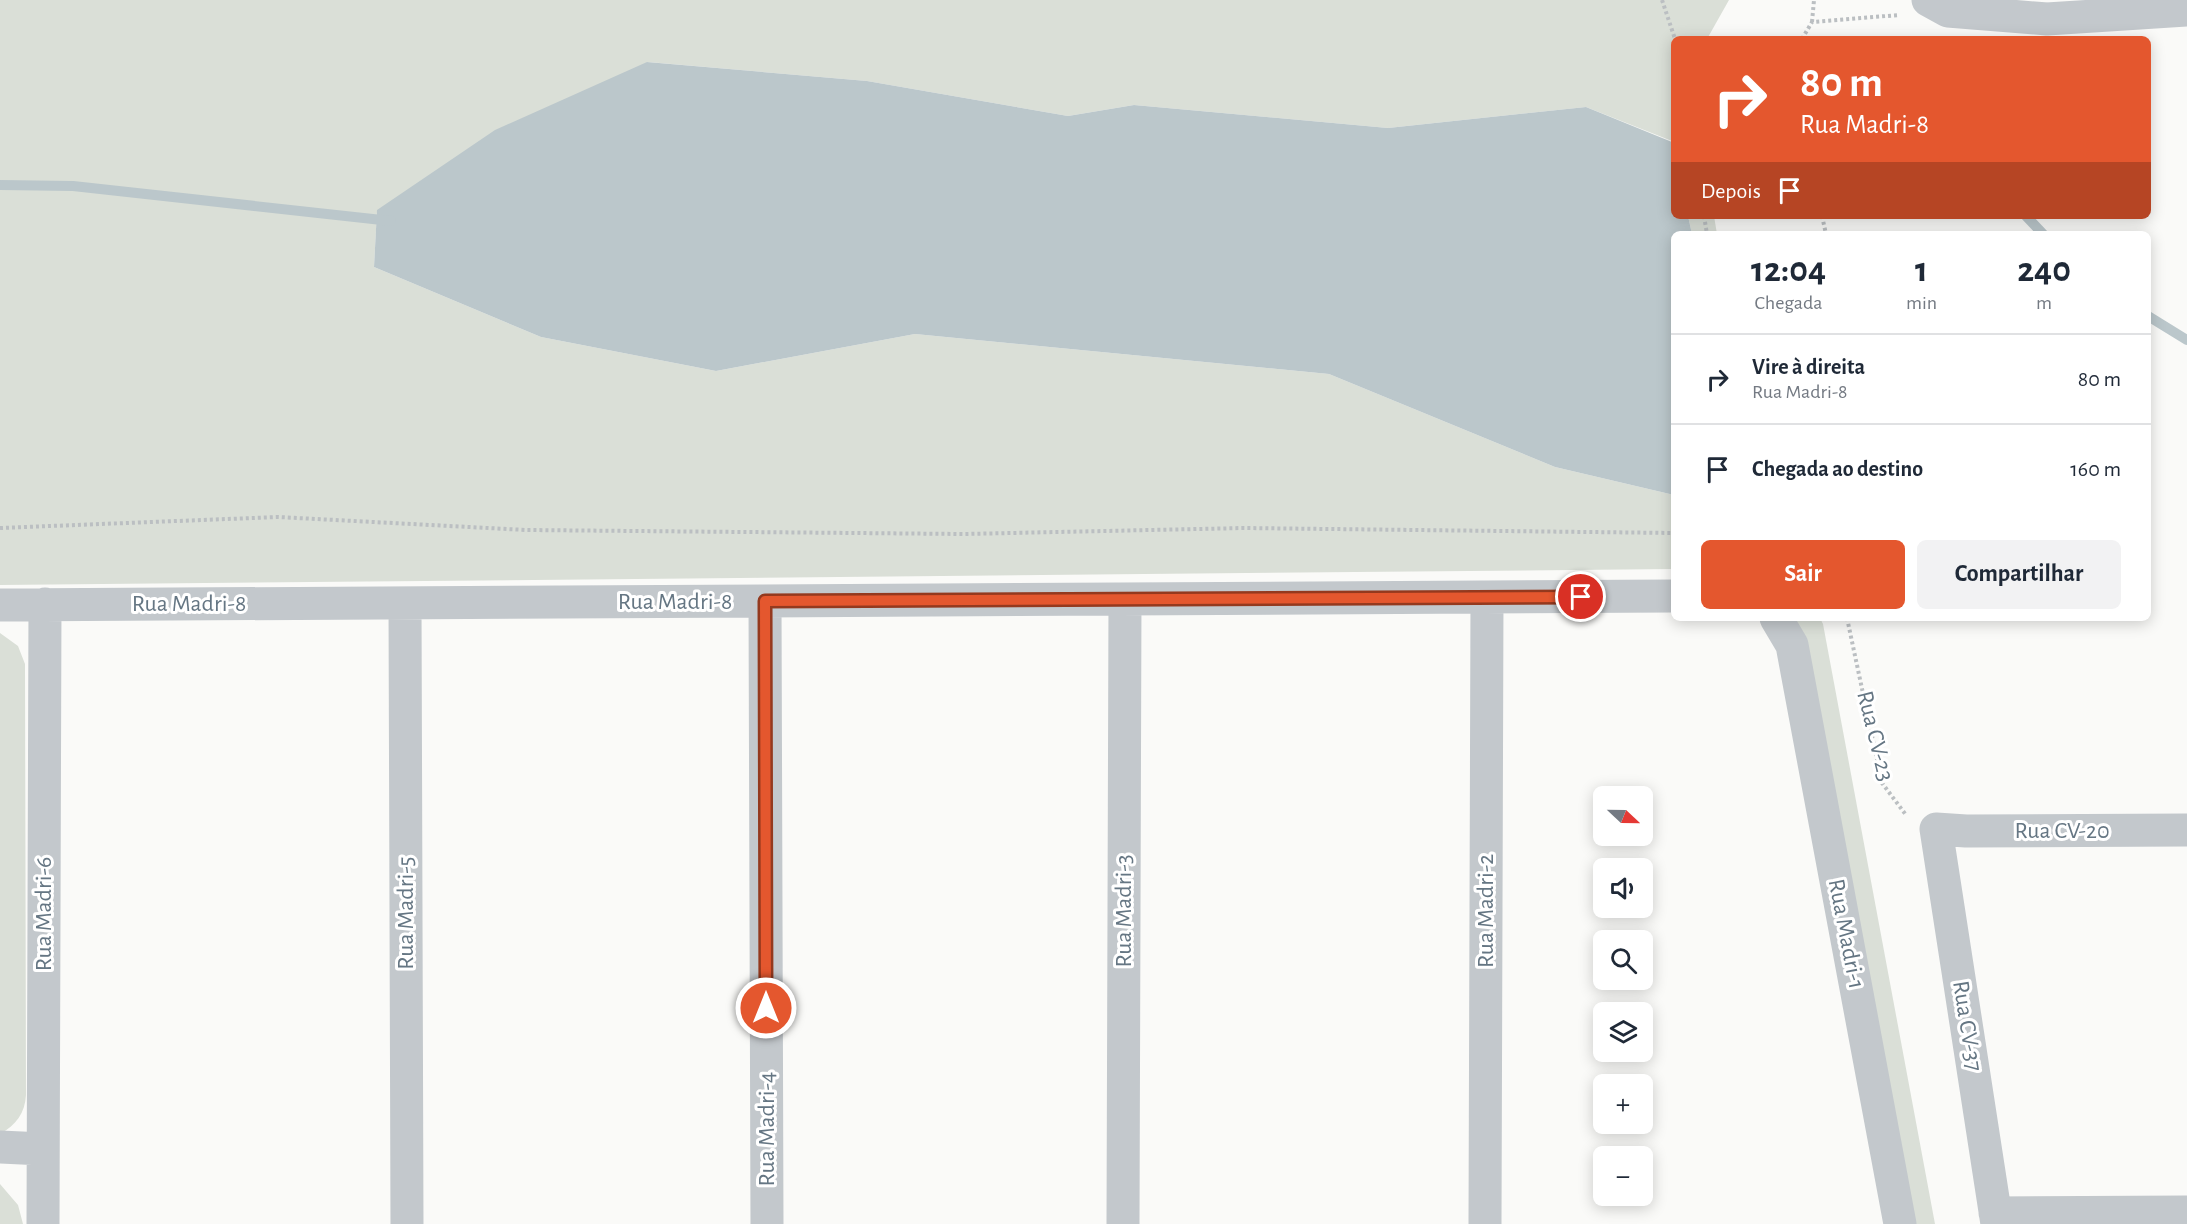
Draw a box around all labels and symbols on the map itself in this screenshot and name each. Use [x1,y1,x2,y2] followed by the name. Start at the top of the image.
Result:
[1555,571,1606,622] pin
[618,590,732,614] street label: Rua Madri-8
[132,592,246,616] street label: Rua Madri-8
[1852,688,1898,784] street label: Rua CV-23
[1593,786,1653,846] north arrow
[2014,819,2110,843] street label: Rua CV-20
[1112,854,1136,968] street label: Rua Madri-3
[1474,854,1498,968] street label: Rua Madri-2
[394,856,418,970] street label: Rua Madri-5
[32,857,56,971] street label: Rua Madri-6
[1824,877,1868,991] street label: Rua Madri-1
[734,976,798,1040] position arrow
[1948,979,1986,1073] street label: Rua CV-37
[755,1072,779,1186] street label: Rua Madri-4

